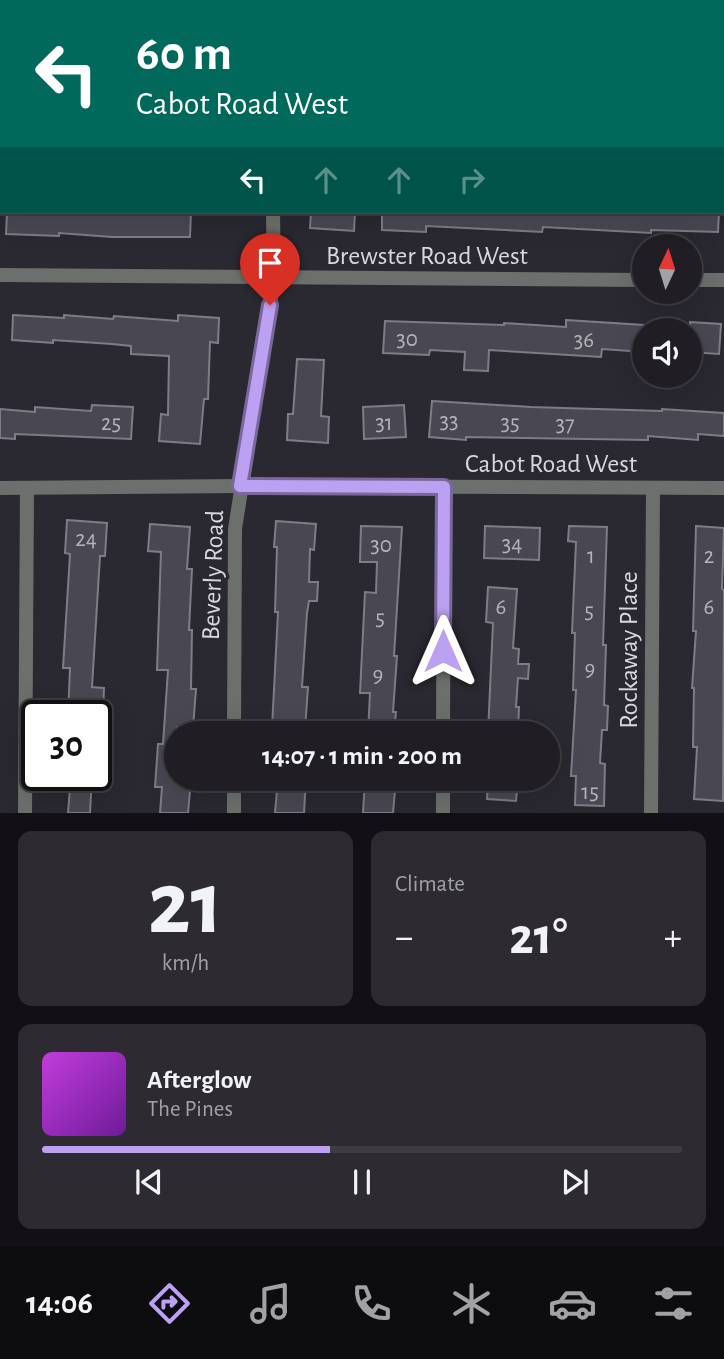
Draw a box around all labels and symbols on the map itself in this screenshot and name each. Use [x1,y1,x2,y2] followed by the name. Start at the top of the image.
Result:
[240,233,300,305] pin
[632,234,702,304] north arrow
[326,243,528,269] street label: Brewster Road West
[396,328,418,351] house number: 30
[574,329,594,352] house number: 36
[440,410,458,433] house number: 33
[101,412,121,435] house number: 25
[375,412,393,435] house number: 31
[500,412,520,435] house number: 35
[555,413,575,436] house number: 37
[465,451,637,477] street label: Cabot Road West
[198,510,228,641] street label: Beverly Road
[75,528,97,551] house number: 24
[502,533,522,556] house number: 34
[370,534,392,557] house number: 30
[587,545,595,568] house number: 1
[704,545,714,568] house number: 2
[616,571,642,729] street label: Rockaway Place
[496,596,506,619] house number: 6
[704,596,714,619] house number: 6
[584,600,594,623] house number: 5
[375,607,385,630] house number: 5
[406,614,480,688] position arrow
[585,658,595,681] house number: 9
[373,664,383,687] house number: 9
[21,700,112,791] speed limit sign: 30
[581,781,599,804] house number: 15

